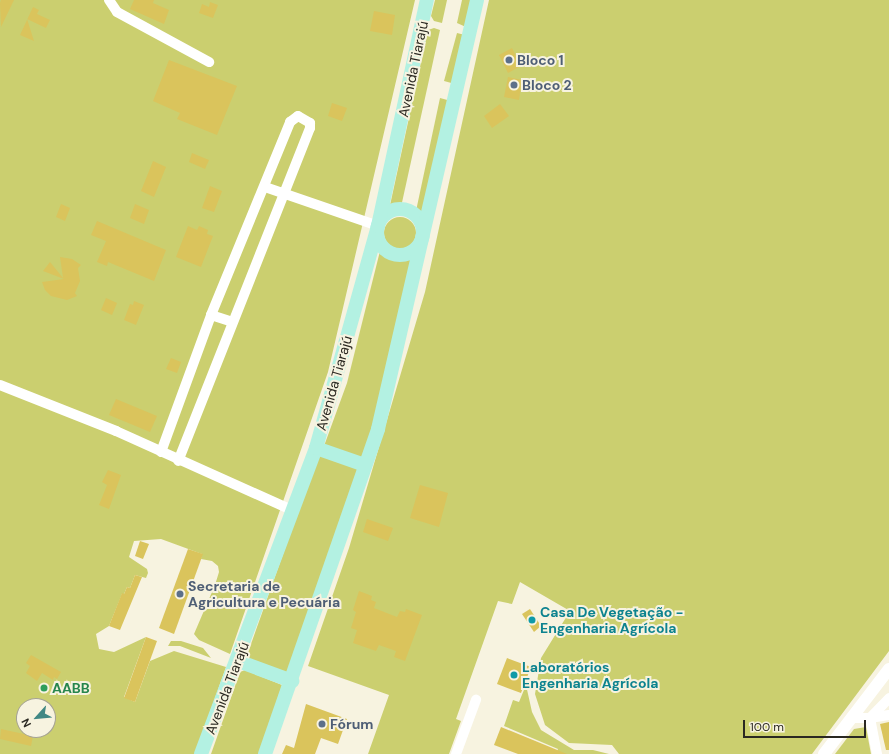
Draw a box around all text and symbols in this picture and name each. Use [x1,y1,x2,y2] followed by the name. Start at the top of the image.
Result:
[395,19,431,119] street label: Avenida Tiarajú
[517,52,564,68] place label: Bloco 1
[504,55,514,65] marker: Bloco 1
[522,77,572,93] place label: Bloco 2
[509,80,519,90] marker: Bloco 2
[312,334,356,432] street label: Avenida Tiarajú
[188,578,340,610] place label: Secretaria de Agricultura e Pecuária
[175,589,185,599] marker: Secretaria de Agricultura e Pecuária
[540,604,684,636] place label: Casa De Vegetação - Engenharia Agrícola
[527,615,537,625] marker: Casa De Vegetação - Engenharia Agrícola
[202,639,252,737] street label: Avenida Tiarajú
[522,659,659,692] place label: Laboratórios Engenharia Agrícola
[509,670,519,680] marker: Laboratórios Engenharia Agrícola
[52,680,90,696] place label: AABB
[39,683,49,693] marker: AABB
[16,698,56,738] north arrow
[745,712,868,738] scale bar
[18,716,34,730] text: N
[330,716,373,732] place label: Fórum
[317,719,327,729] marker: Fórum
[750,719,784,735] text: 100 m

